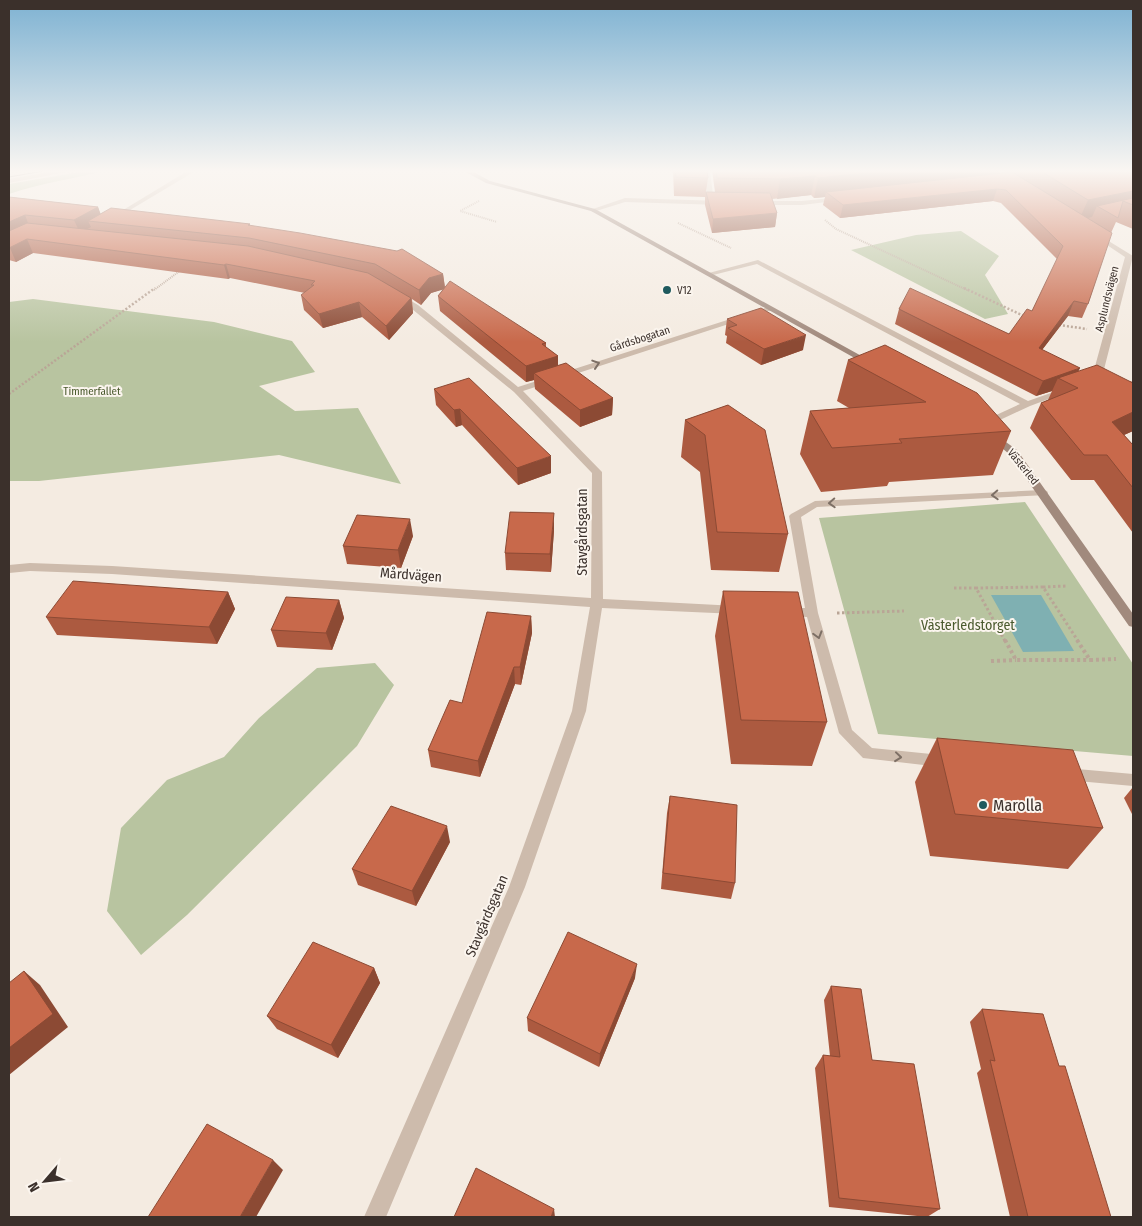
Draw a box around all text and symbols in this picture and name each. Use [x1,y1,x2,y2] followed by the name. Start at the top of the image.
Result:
[1093,265,1121,333] street label: Asplundsvägen
[661,284,673,296] marker: V12
[677,284,692,297] place label: V12
[608,323,672,355] street label: Gårdsbogatan
[592,360,600,370] one-way arrow
[63,385,121,398] park label: Timmerfallet
[1005,447,1041,487] street label: Västerled
[574,488,591,576] street label: Stavgårdsgatan
[990,490,998,501] one-way arrow
[828,498,836,509] one-way arrow
[379,564,443,586] street label: Mårdvägen
[921,617,1015,634] park label: Västerledstorget
[813,630,823,638] one-way arrow
[894,751,902,762] one-way arrow
[993,796,1042,815] place label: Marolla
[977,799,989,811] marker: Marolla
[462,872,512,960] street label: Stavgårdsgatan
[20,1156,70,1206] north arrow
[24,1179,43,1195] text: N

